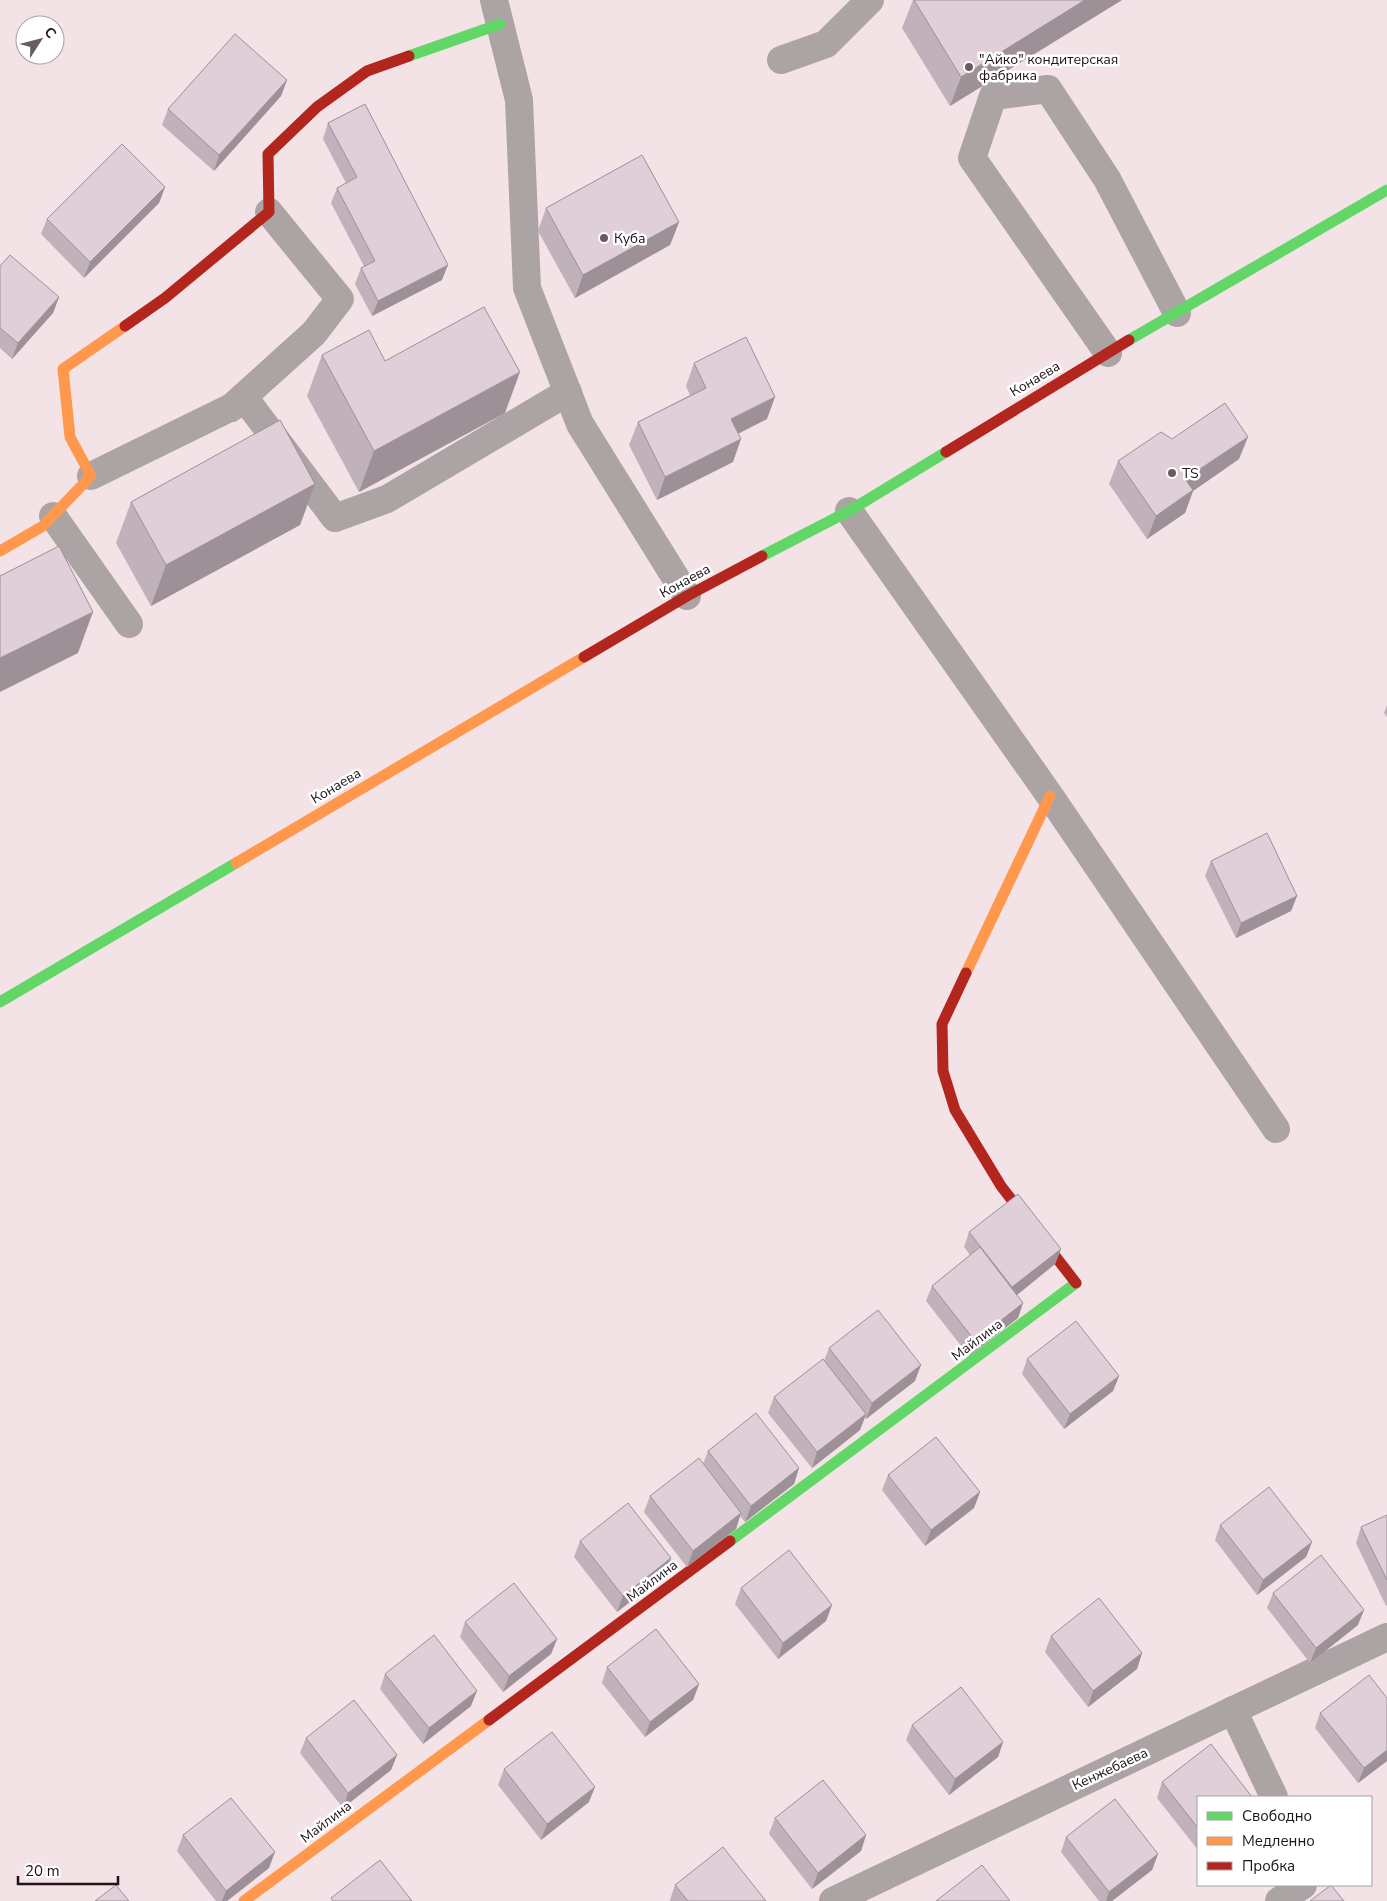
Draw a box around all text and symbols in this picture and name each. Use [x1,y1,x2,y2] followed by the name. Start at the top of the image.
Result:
[15,15,65,65] north arrow
[40,23,61,42] text: С
[979,50,1118,85] place label: "Айко" кондитерская фабрика
[963,61,975,73] marker: "Айко" кондитерская фабрика
[614,229,645,248] place label: Куба
[598,232,610,244] marker: Куба
[1006,357,1064,401] street label: Конаева
[1182,464,1199,483] place label: TS
[1166,467,1178,479] marker: TS
[656,559,714,603] street label: Конаева
[307,764,365,808] street label: Конаева
[947,1314,1007,1366] street label: Майлина
[622,1555,682,1607] street label: Майлина
[1069,1743,1151,1795] street label: Кенжебаева
[296,1796,356,1848] street label: Майлина
[1197,1796,1372,1886] legend
[1242,1806,1312,1826] text: Свободно
[1242,1831,1315,1851] text: Медленно
[18,1854,118,1886] scale bar
[1242,1856,1295,1876] text: Пробка
[25,1861,60,1881] text: 20 m

